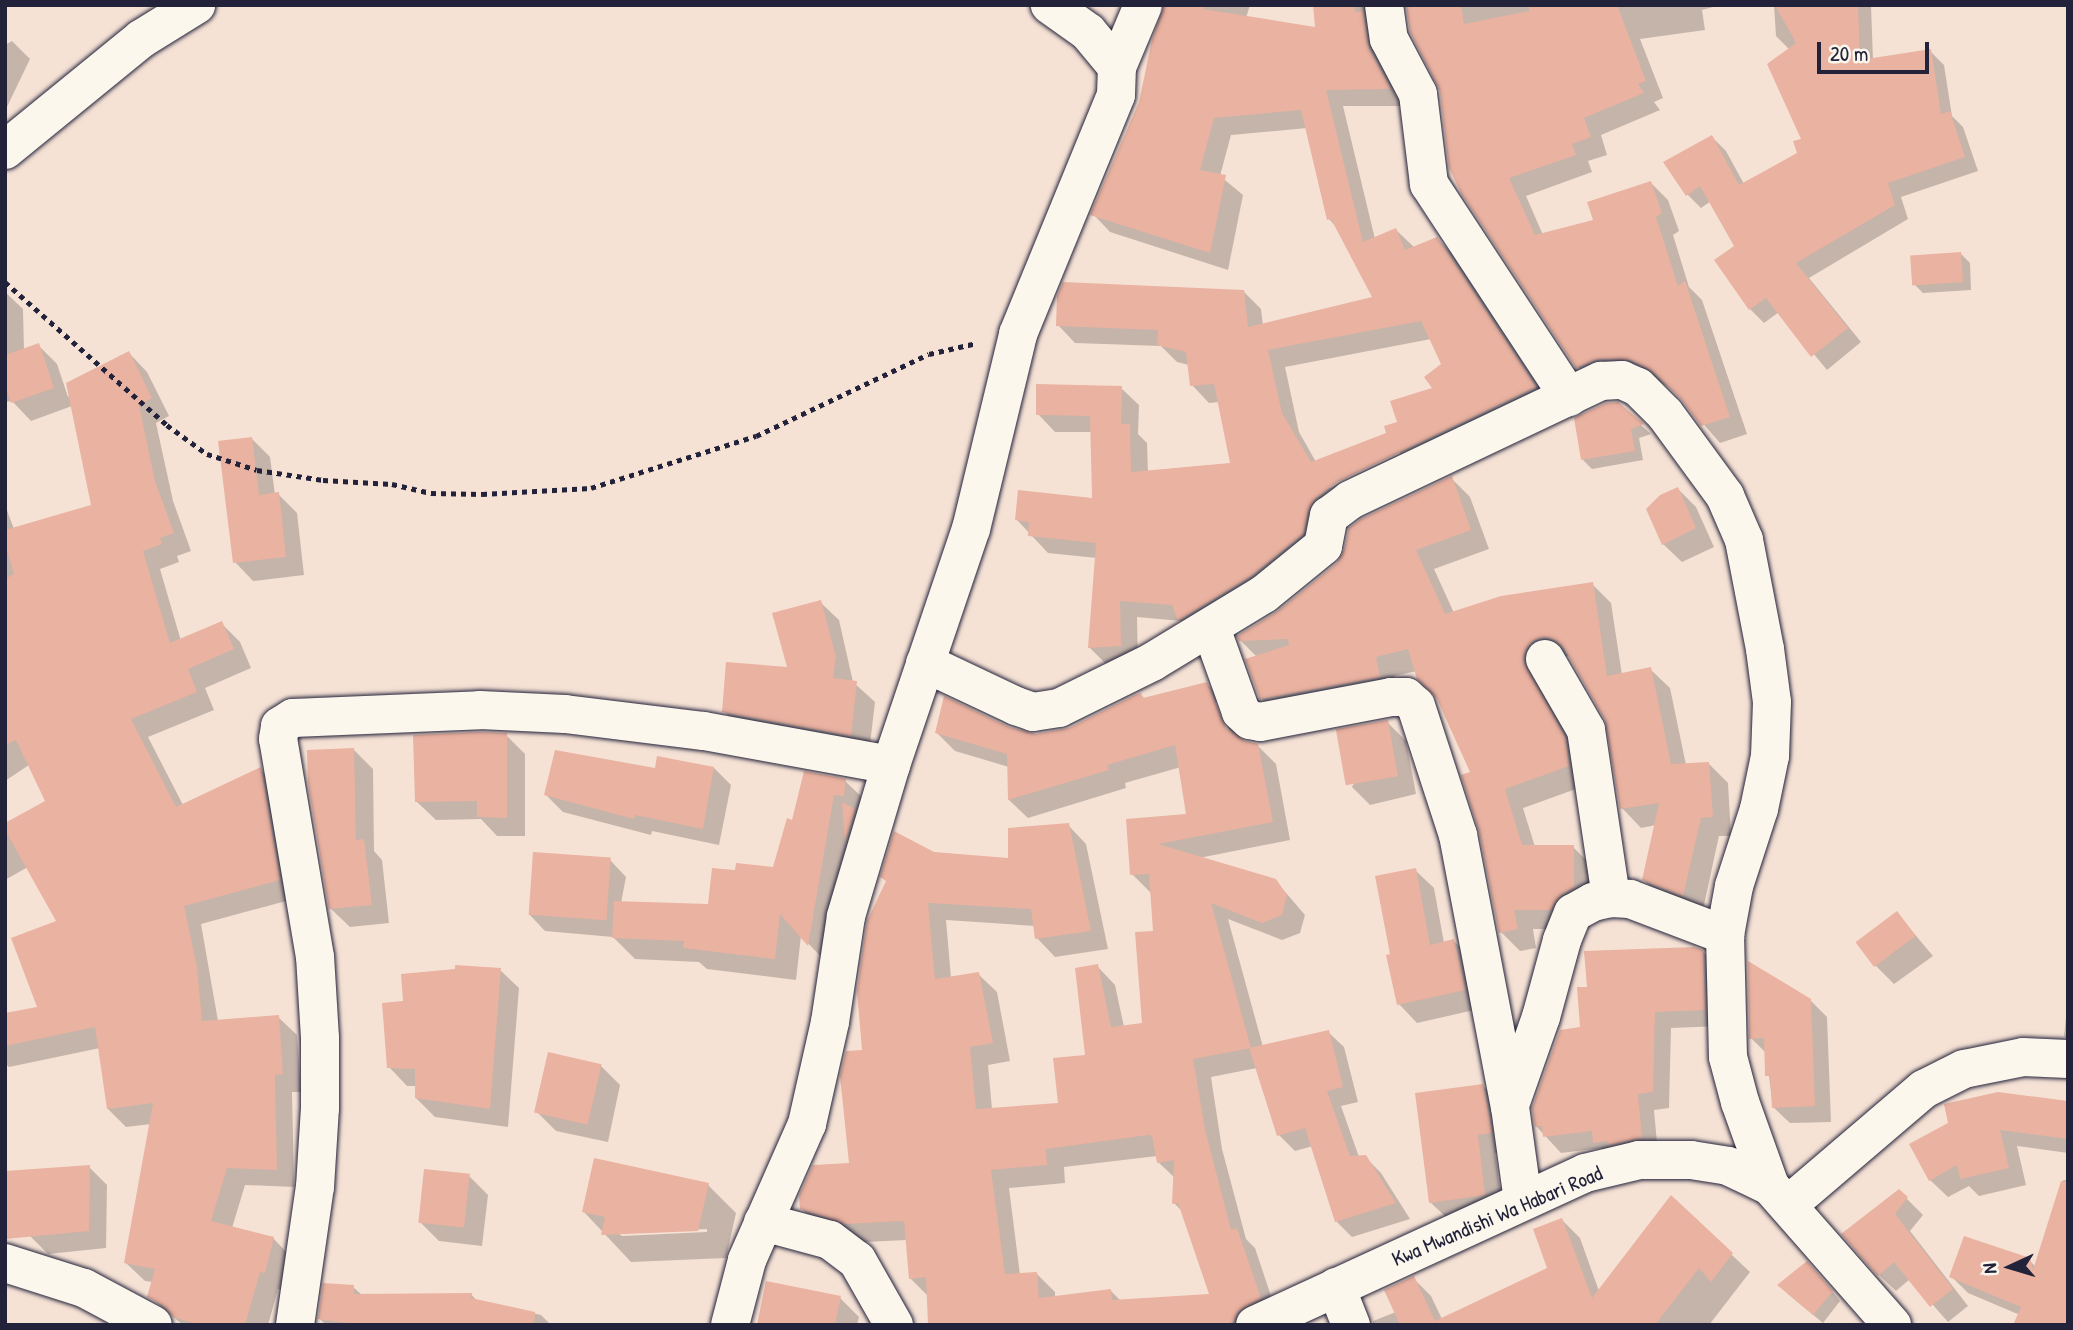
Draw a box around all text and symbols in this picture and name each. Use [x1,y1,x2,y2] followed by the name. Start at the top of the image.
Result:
[1821,28,1933,72] scale bar
[1830,39,1868,68] text: 20 m
[1388,1160,1606,1272] street label: Kwa Mwandishi Wa Habari Road
[1975,1232,2045,1302] north arrow
[1976,1263,2002,1274] text: N

